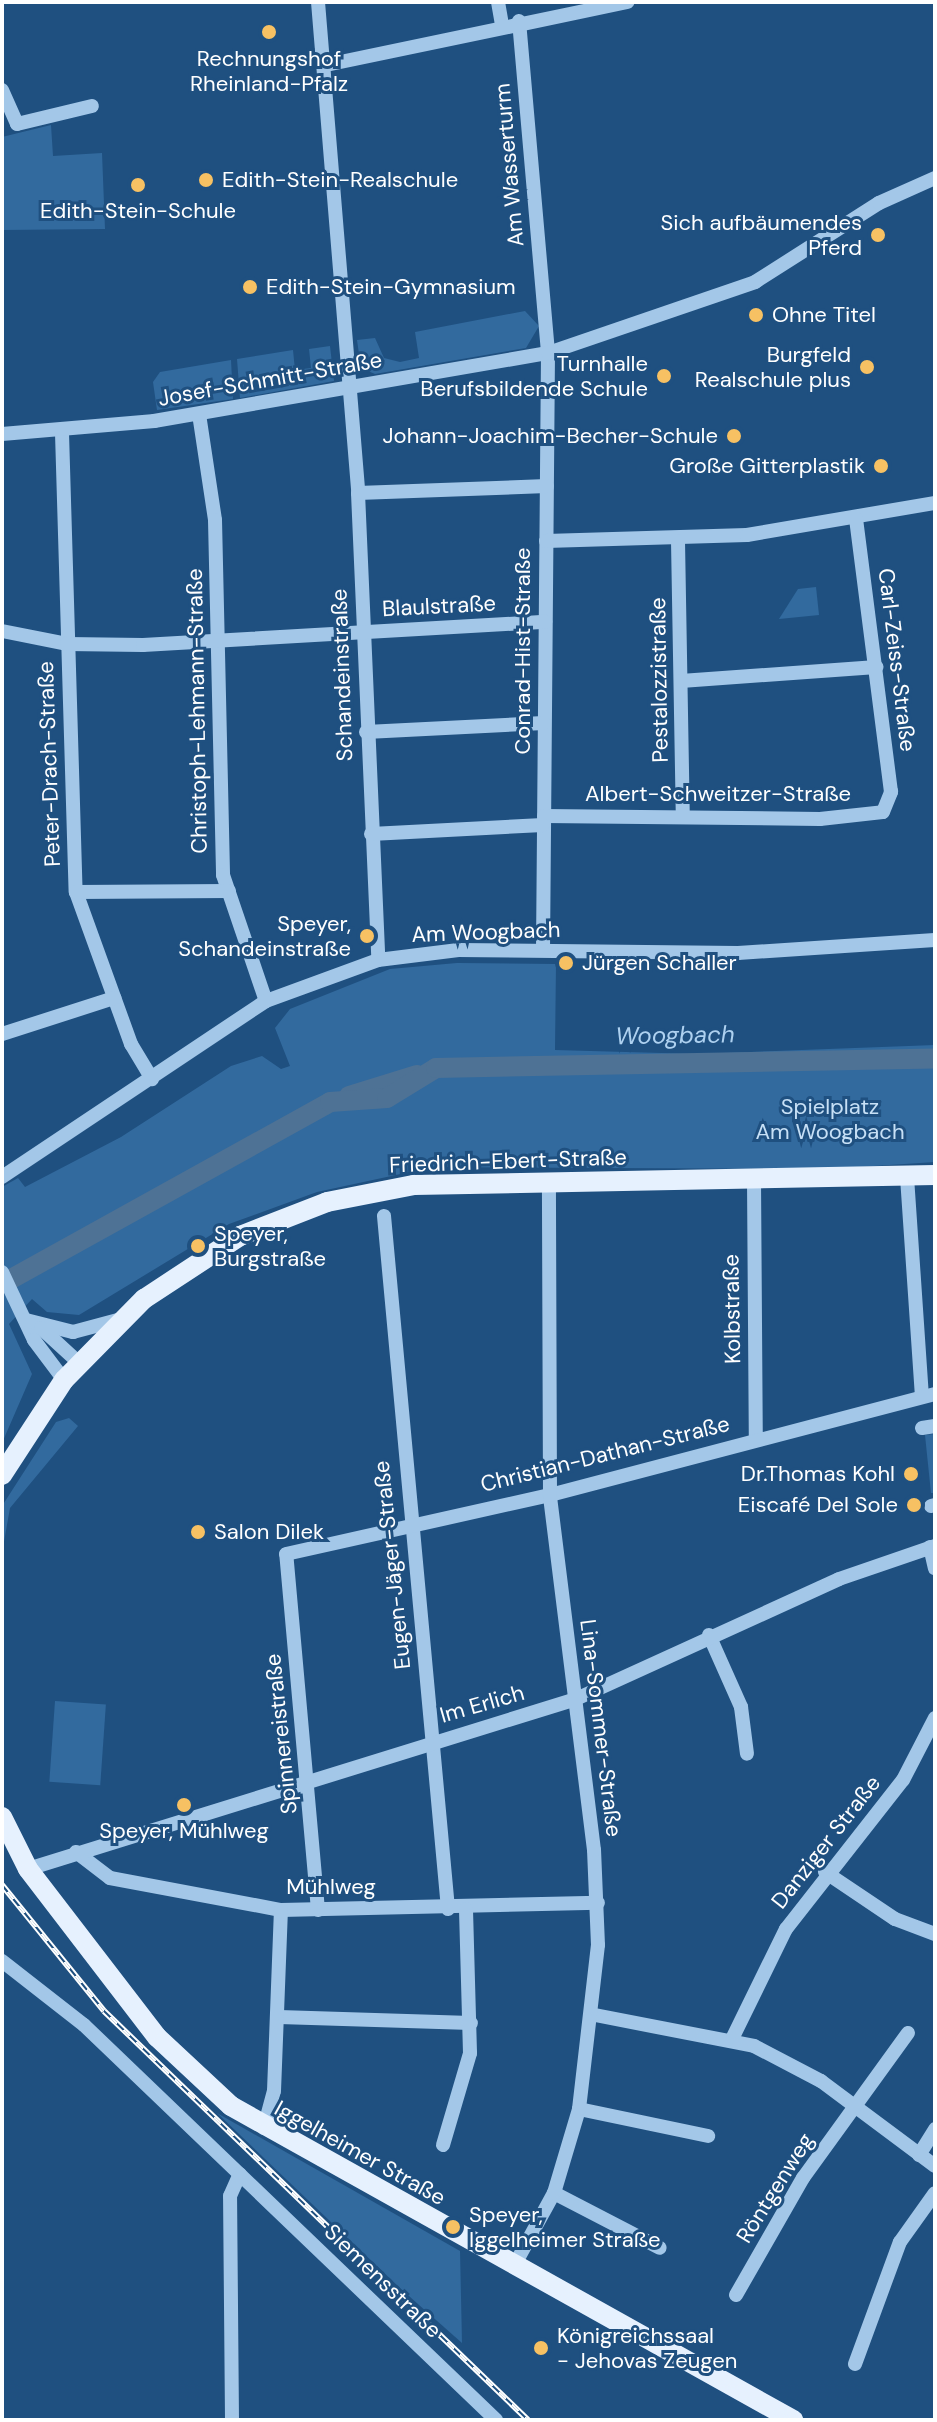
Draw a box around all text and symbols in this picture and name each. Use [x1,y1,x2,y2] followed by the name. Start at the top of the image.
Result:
[260,23,278,41] marker: Rechnungshof Rheinland-Pfalz
[190,45,348,96] place label: Rechnungshof Rheinland-Pfalz
[489,82,529,248] street label: Am Wasserturm
[222,167,458,193] place label: Edith-Stein-Realschule
[197,171,215,189] marker: Edith-Stein-Realschule
[129,176,147,194] marker: Edith-Stein-Schule
[40,198,236,224] place label: Edith-Stein-Schule
[660,209,862,260] place label: Sich aufbäumendes Pferd
[869,226,887,244] marker: Sich aufbäumendes Pferd
[266,274,516,300] place label: Edith-Stein-Gymnasium
[241,278,259,296] marker: Edith-Stein-Gymnasium
[772,302,876,328] place label: Ohne Titel
[747,306,765,324] marker: Ohne Titel
[695,341,851,392] place label: Burgfeld Realschule plus
[156,346,384,412] street label: Josef-Schmitt-Straße
[420,350,648,402] place label: Turnhalle Berufsbildende Schule
[858,358,876,376] marker: Burgfeld Realschule plus
[655,367,673,385] marker: Turnhalle Berufsbildende Schule
[383,423,718,449] place label: Johann-Joachim-Becher-Schule
[725,427,743,445] marker: Johann-Joachim-Becher-Schule
[669,453,865,479] place label: Große Gitterplastik
[872,457,890,475] marker: Große Gitterplastik
[510,548,536,754] street label: Conrad-Hist-Straße
[873,567,921,753] street label: Carl-Zeiss-Straße
[181,568,213,854] street label: Christoph-Lehmann-Straße
[326,588,358,762] street label: Schandeinstraße
[382,590,496,622] street label: Blaulstraße
[644,597,674,763] street label: Pestalozzistraße
[32,661,66,867] street label: Peter-Drach-Straße
[585,781,851,807] street label: Albert-Schweitzer-Straße
[178,910,351,962] place label: Speyer, Schandeinstraße
[411,916,561,948] street label: Am Woogbach
[358,927,376,945] marker: Speyer, Schandeinstraße
[582,950,737,976] place label: Jürgen Schaller
[557,954,575,972] marker: Jürgen Schaller
[615,1020,735,1050] water label: Woogbach
[755,1093,905,1144] park label: Spielplatz Am Woogbach
[389,1144,627,1178] street label: Friedrich-Ebert-Straße
[214,1220,326,1272] place label: Speyer, Burgstraße
[189,1237,207,1255] marker: Speyer, Burgstraße
[718,1254,746,1364] street label: Kolbstraße
[478,1410,732,1498] street label: Christian-Dathan-Straße
[368,1459,416,1671] street label: Eugen-Jäger-Straße
[741,1461,895,1487] place label: Dr.Thomas Kohl
[902,1465,920,1483] marker: Dr.Thomas Kohl
[738,1492,898,1518] place label: Eiscafé Del Sole
[905,1496,923,1514] marker: Eiscafé Del Sole
[214,1519,324,1545] place label: Salon Dilek
[189,1523,207,1541] marker: Salon Dilek
[575,1618,627,1838] street label: Lina-Sommer-Straße
[259,1653,303,1815] street label: Spinnereistraße
[437,1679,527,1729] street label: Im Erlich
[766,1770,886,1914] street label: Danziger Straße
[175,1796,193,1814] marker: Speyer, Mühlweg
[99,1818,269,1844] place label: Speyer, Mühlweg
[286,1874,376,1900] street label: Mühlweg
[270,2095,450,2211] street label: Iggelheimer Straße
[731,2128,819,2248] street label: Röntgenweg
[469,2201,660,2252] place label: Speyer, Iggelheimer Straße
[444,2218,462,2236] marker: Speyer, Iggelheimer Straße
[319,2219,447,2343] street label: Siemensstraße
[557,2322,737,2374] place label: Königreichssaal - Jehovas Zeugen
[532,2339,550,2357] marker: Königreichssaal - Jehovas Zeugen

